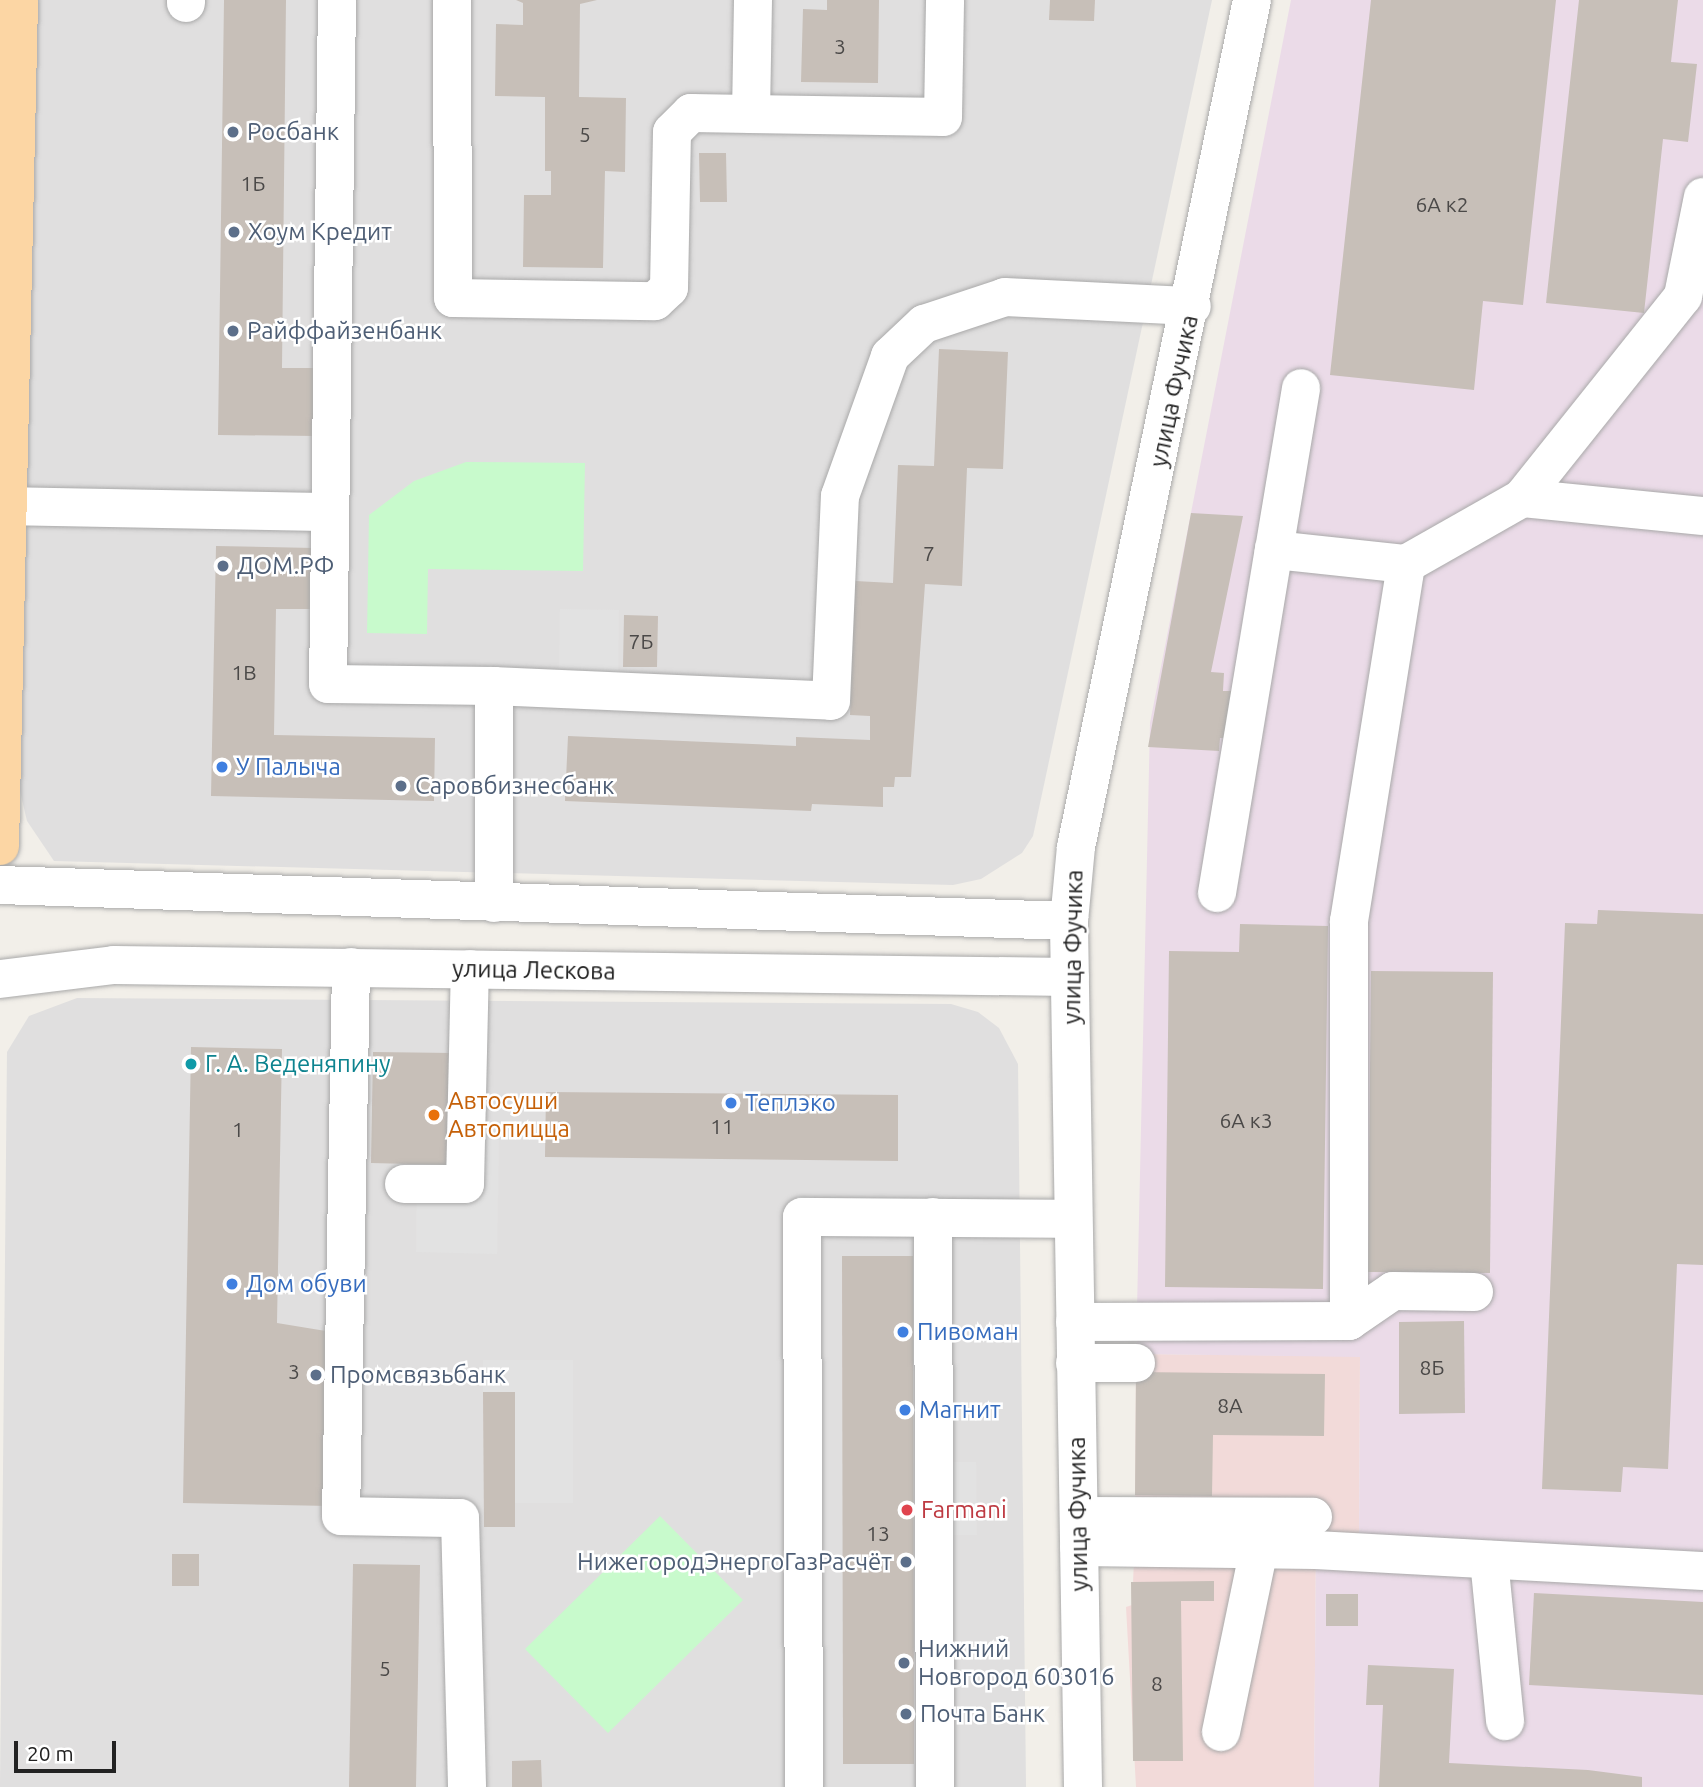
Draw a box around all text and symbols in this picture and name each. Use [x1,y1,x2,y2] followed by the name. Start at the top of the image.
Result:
[834,33,846,59] house number: 3
[247,118,339,146] place label: Росбанк
[579,121,591,147] house number: 5
[225,124,241,140] marker: Росбанк
[241,170,265,196] house number: 1Б
[1416,191,1468,217] house number: 6А к2
[248,218,392,246] place label: Хоум Кредит
[226,224,242,240] marker: Хоум Кредит
[1144,312,1204,470] street label: улица Фучика
[247,317,442,345] place label: Райффайзенбанк
[225,323,241,339] marker: Райффайзенбанк
[923,540,935,566] house number: 7
[237,552,334,580] place label: ДОМ.РФ
[215,558,231,574] marker: ДОМ.РФ
[629,628,653,654] house number: 7Б
[231,659,257,685] house number: 1В
[236,753,341,781] place label: У Палыча
[214,759,230,775] marker: У Палыча
[415,772,614,800] place label: Саровбизнесбанк
[393,778,409,794] marker: Саровбизнесбанк
[1057,869,1089,1025] street label: улица Фучика
[452,954,616,986] street label: улица Лескова
[205,1050,391,1078] place label: Г. А. Веденяпину
[183,1056,199,1072] marker: Г. А. Веденяпину
[448,1087,570,1143] place label: Автосуши Автопицца
[745,1089,836,1117] place label: Теплэко
[723,1095,739,1111] marker: Теплэко
[426,1107,442,1123] marker: Автосуши Автопицца
[1220,1107,1272,1133] house number: 6А к3
[710,1113,734,1139] house number: 11
[232,1116,244,1142] house number: 1
[246,1270,367,1298] place label: Дом обуви
[224,1276,240,1292] marker: Дом обуви
[917,1318,1019,1346] place label: Пивоман
[895,1324,911,1340] marker: Пивоман
[1420,1354,1444,1380] house number: 8Б
[288,1358,300,1384] house number: 3
[330,1361,506,1389] place label: Промсвязьбанк
[308,1367,324,1383] marker: Промсвязьбанк
[1217,1392,1243,1418] house number: 8А
[919,1396,1001,1424] place label: Магнит
[897,1402,913,1418] marker: Магнит
[1062,1436,1094,1592] street label: улица Фучика
[921,1496,1007,1524] place label: Farmani
[899,1502,915,1518] marker: Farmani
[866,1520,890,1546] house number: 13
[577,1548,892,1576] place label: НижегородЭнергоГазРасчёт
[898,1554,914,1570] marker: НижегородЭнергоГазРасчёт
[918,1635,1115,1691] place label: Нижний Новгород 603016
[379,1655,391,1681] house number: 5
[896,1655,912,1671] marker: Нижний Новгород 603016
[1151,1670,1163,1696] house number: 8
[920,1700,1045,1728] place label: Почта Банк
[898,1706,914,1722] marker: Почта Банк
[18,1728,119,1772] scale bar
[27,1741,74,1765] text: 20 m

